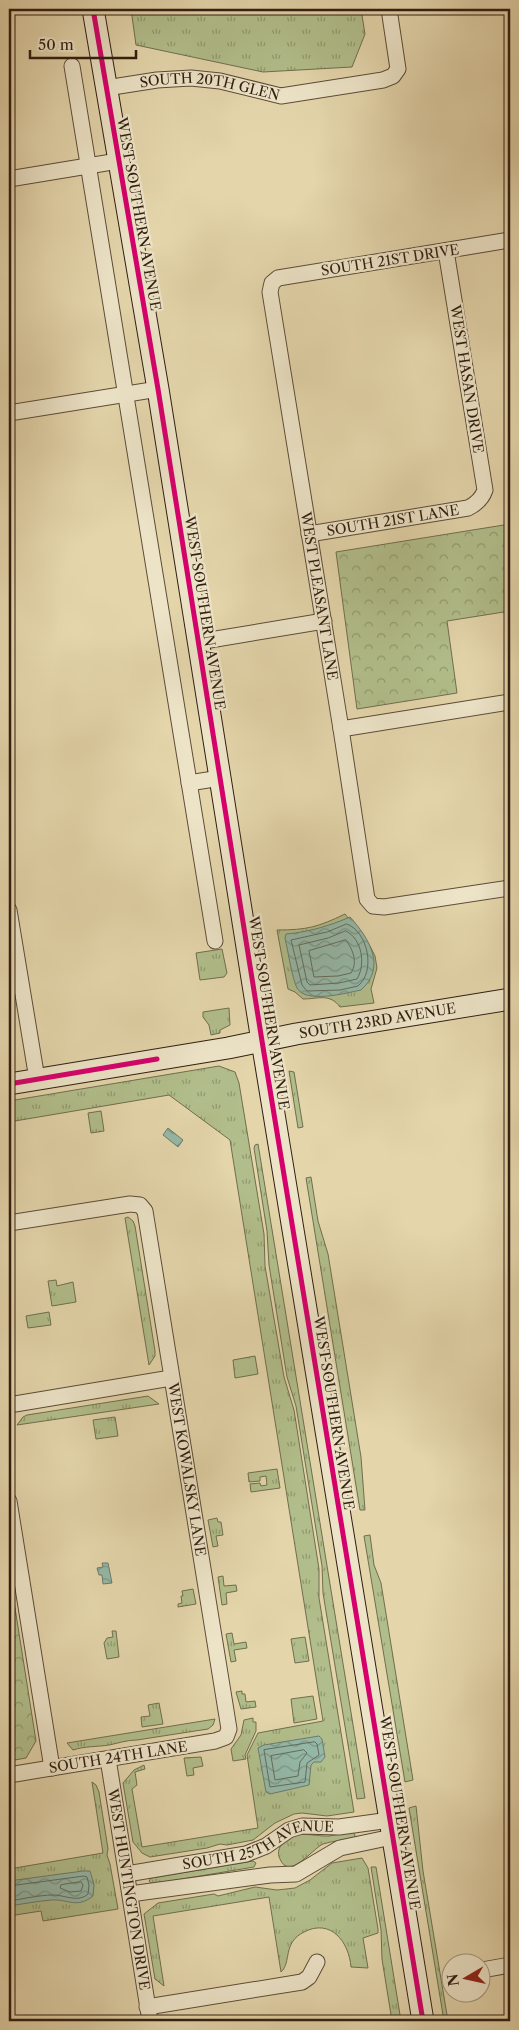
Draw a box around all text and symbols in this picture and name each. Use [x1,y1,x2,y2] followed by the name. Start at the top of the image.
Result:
[30,28,136,60] scale bar
[38,35,74,54] text: 50 m
[138,69,282,104] street label: SOUTH 20TH GLEN
[113,115,165,312] street label: WEST SOUTHERN AVENUE
[320,240,460,280] street label: SOUTH 21ST DRIVE
[446,303,488,454] street label: WEST HASAN DRIVE
[325,501,460,540] street label: SOUTH 21ST LANE
[297,509,342,681] street label: WEST PLEASANT LANE
[181,514,229,711] street label: WEST SOUTHERN AVENUE
[245,914,293,1111] street label: WEST SOUTHERN AVENUE
[298,999,457,1042] street label: SOUTH 23RD AVENUE
[310,1314,358,1511] street label: WEST SOUTHERN AVENUE
[164,1380,210,1557] street label: WEST KOWALSKY LANE
[376,1714,424,1911] street label: WEST SOUTHERN AVENUE
[47,1737,189,1777] street label: SOUTH 24TH LANE
[104,1786,154,1991] street label: WEST HUNTINGTON DRIVE
[181,1817,334,1874] street label: SOUTH 25TH AVENUE
[442,1952,492,2002] north arrow
[443,1973,463,1987] text: N

